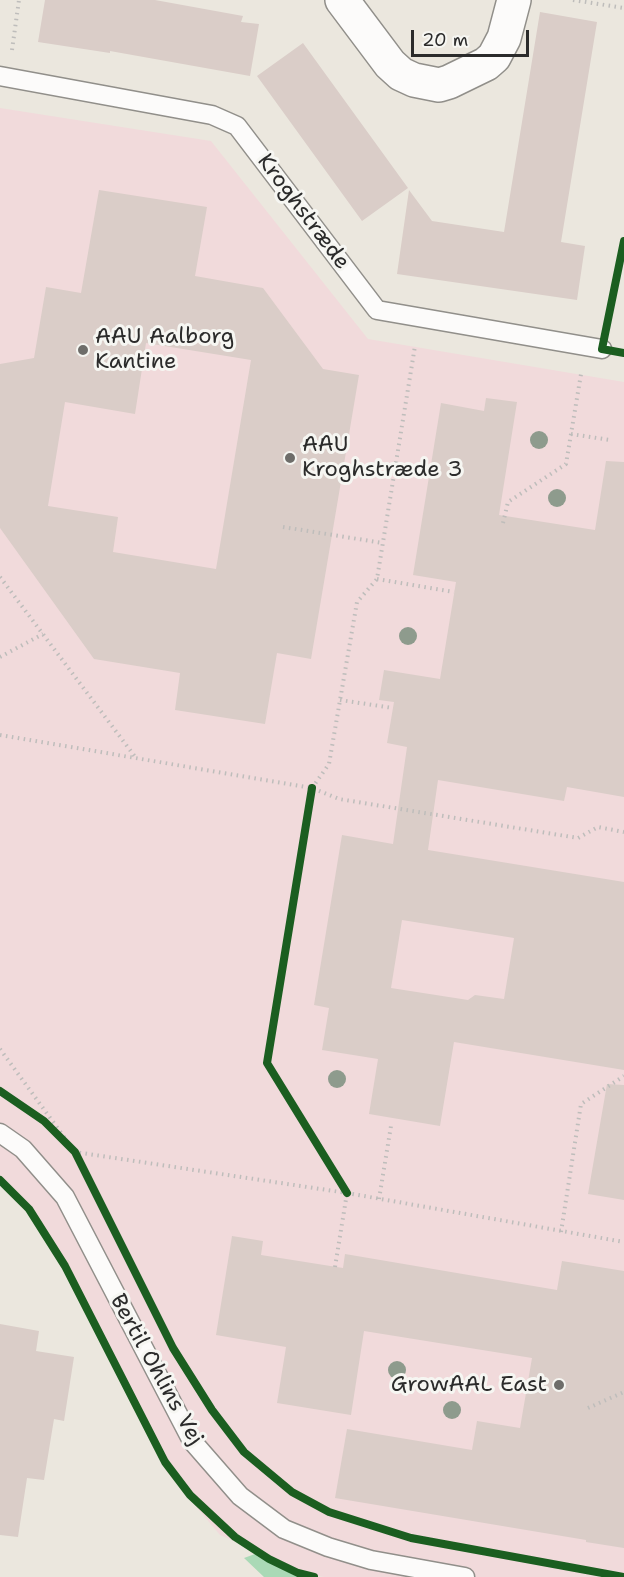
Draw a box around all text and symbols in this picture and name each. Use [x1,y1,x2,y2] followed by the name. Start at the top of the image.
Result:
[414,18,532,56] scale bar
[422,28,468,52] text: 20 m
[251,149,355,275] street label: Kroghstræde
[95,324,234,376] place label: AAU Aalborg Kantine
[76,343,90,357] marker: AAU Aalborg Kantine
[302,432,463,484] place label: AAU Kroghstræde 3
[283,451,297,465] marker: AAU Kroghstræde 3
[104,1290,208,1450] street label: Bertil Ohlins Vej
[391,1372,547,1398] place label: GrowAAL East
[552,1378,566,1392] marker: GrowAAL East

